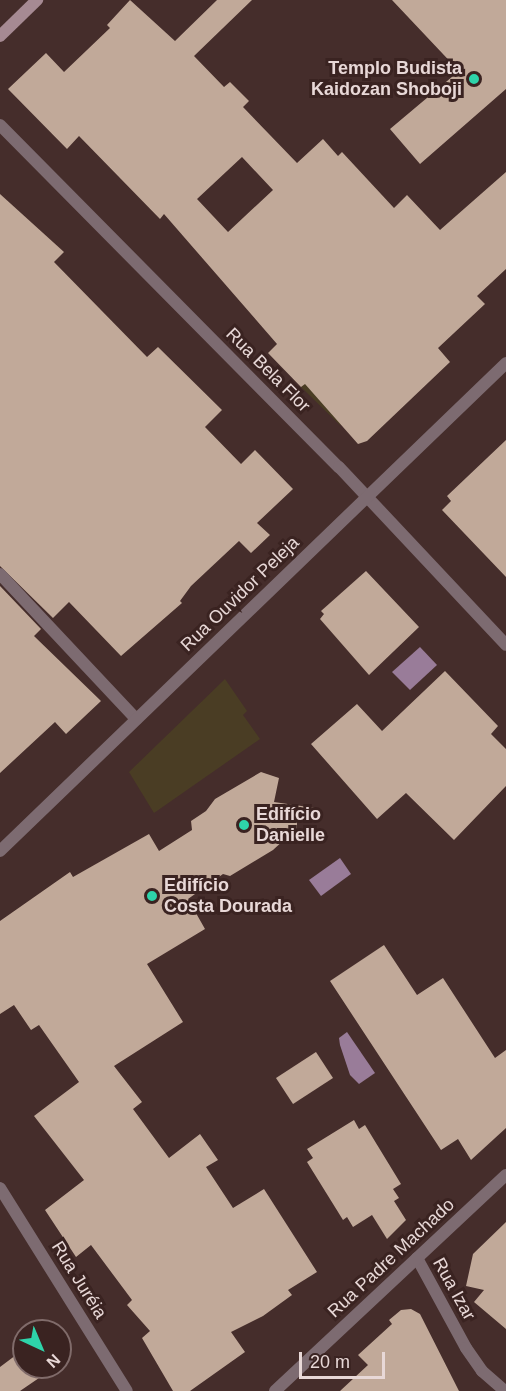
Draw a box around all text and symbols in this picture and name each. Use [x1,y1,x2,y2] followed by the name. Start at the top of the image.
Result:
[311,58,462,100] place label: Templo Budista Kaidozan Shoboji
[467,72,481,86] marker: Templo Budista Kaidozan Shoboji
[221,323,315,417] street label: Rua Bela Flor
[176,532,304,656] street label: Rua Ouvidor Peleja
[256,804,325,846] place label: Edifício Danielle
[237,818,251,832] marker: Edifício Danielle
[164,875,292,918] place label: Edifício Costa Dourada
[145,889,159,903] marker: Edifício Costa Dourada
[323,1194,459,1322] street label: Rua Padre Machado
[47,1237,111,1323] street label: Rua Juréia
[428,1254,480,1324] street label: Rua Izar
[12,1319,72,1379] north arrow
[302,1340,388,1378] scale bar
[43,1351,64,1371] text: N
[310,1352,350,1372] text: 20 m

